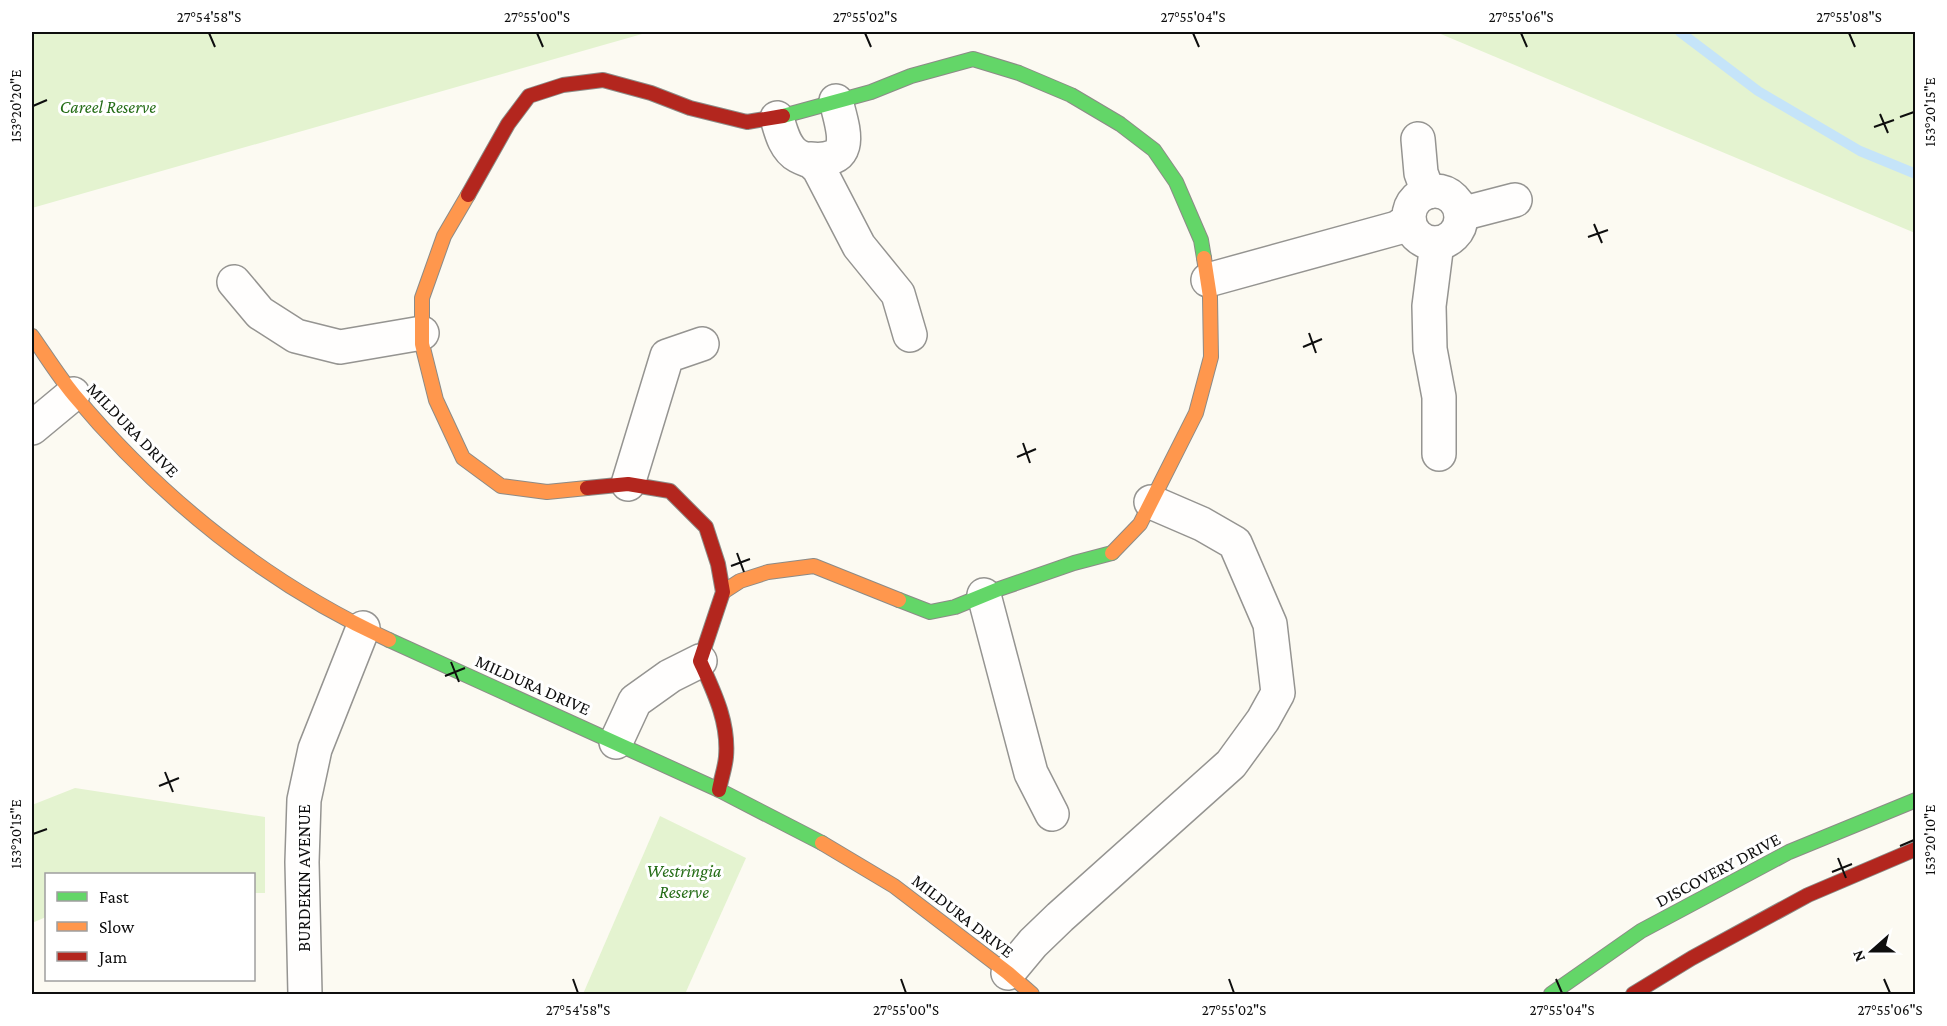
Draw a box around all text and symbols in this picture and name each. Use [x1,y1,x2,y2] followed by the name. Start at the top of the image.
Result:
[177,9,241,25] text: 27°54'58"S
[504,9,570,25] text: 27°55'00"S
[833,9,897,25] text: 27°55'02"S
[1161,9,1225,25] text: 27°55'04"S
[1488,9,1554,25] text: 27°55'06"S
[1816,9,1882,25] text: 27°55'08"S
[8,70,24,142] text: 153°20'20"E
[1922,77,1938,147] text: 153°20'15"E
[60,97,156,117] park label: Careel Reserve
[83,379,183,482] street label: MILDURA DRIVE
[472,651,594,719] street label: MILDURA DRIVE
[8,799,24,869] text: 153°20'15"E
[294,804,314,952] street label: BURDEKIN AVENUE
[1922,805,1938,875] text: 153°20'10"E
[1652,829,1784,911] street label: DISCOVERY DRIVE
[646,861,722,902] park label: Westringia Reserve
[908,870,1018,962] street label: MILDURA DRIVE
[45,873,255,981] legend
[99,887,130,907] text: Fast
[99,917,135,937] text: Slow
[1842,921,1902,981] north arrow
[97,947,128,967] text: Jam
[1849,948,1868,964] text: N
[546,1002,610,1018] text: 27°54'58"S
[873,1002,939,1018] text: 27°55'00"S
[1202,1002,1266,1018] text: 27°55'02"S
[1530,1002,1594,1018] text: 27°55'04"S
[1857,1002,1923,1018] text: 27°55'06"S

